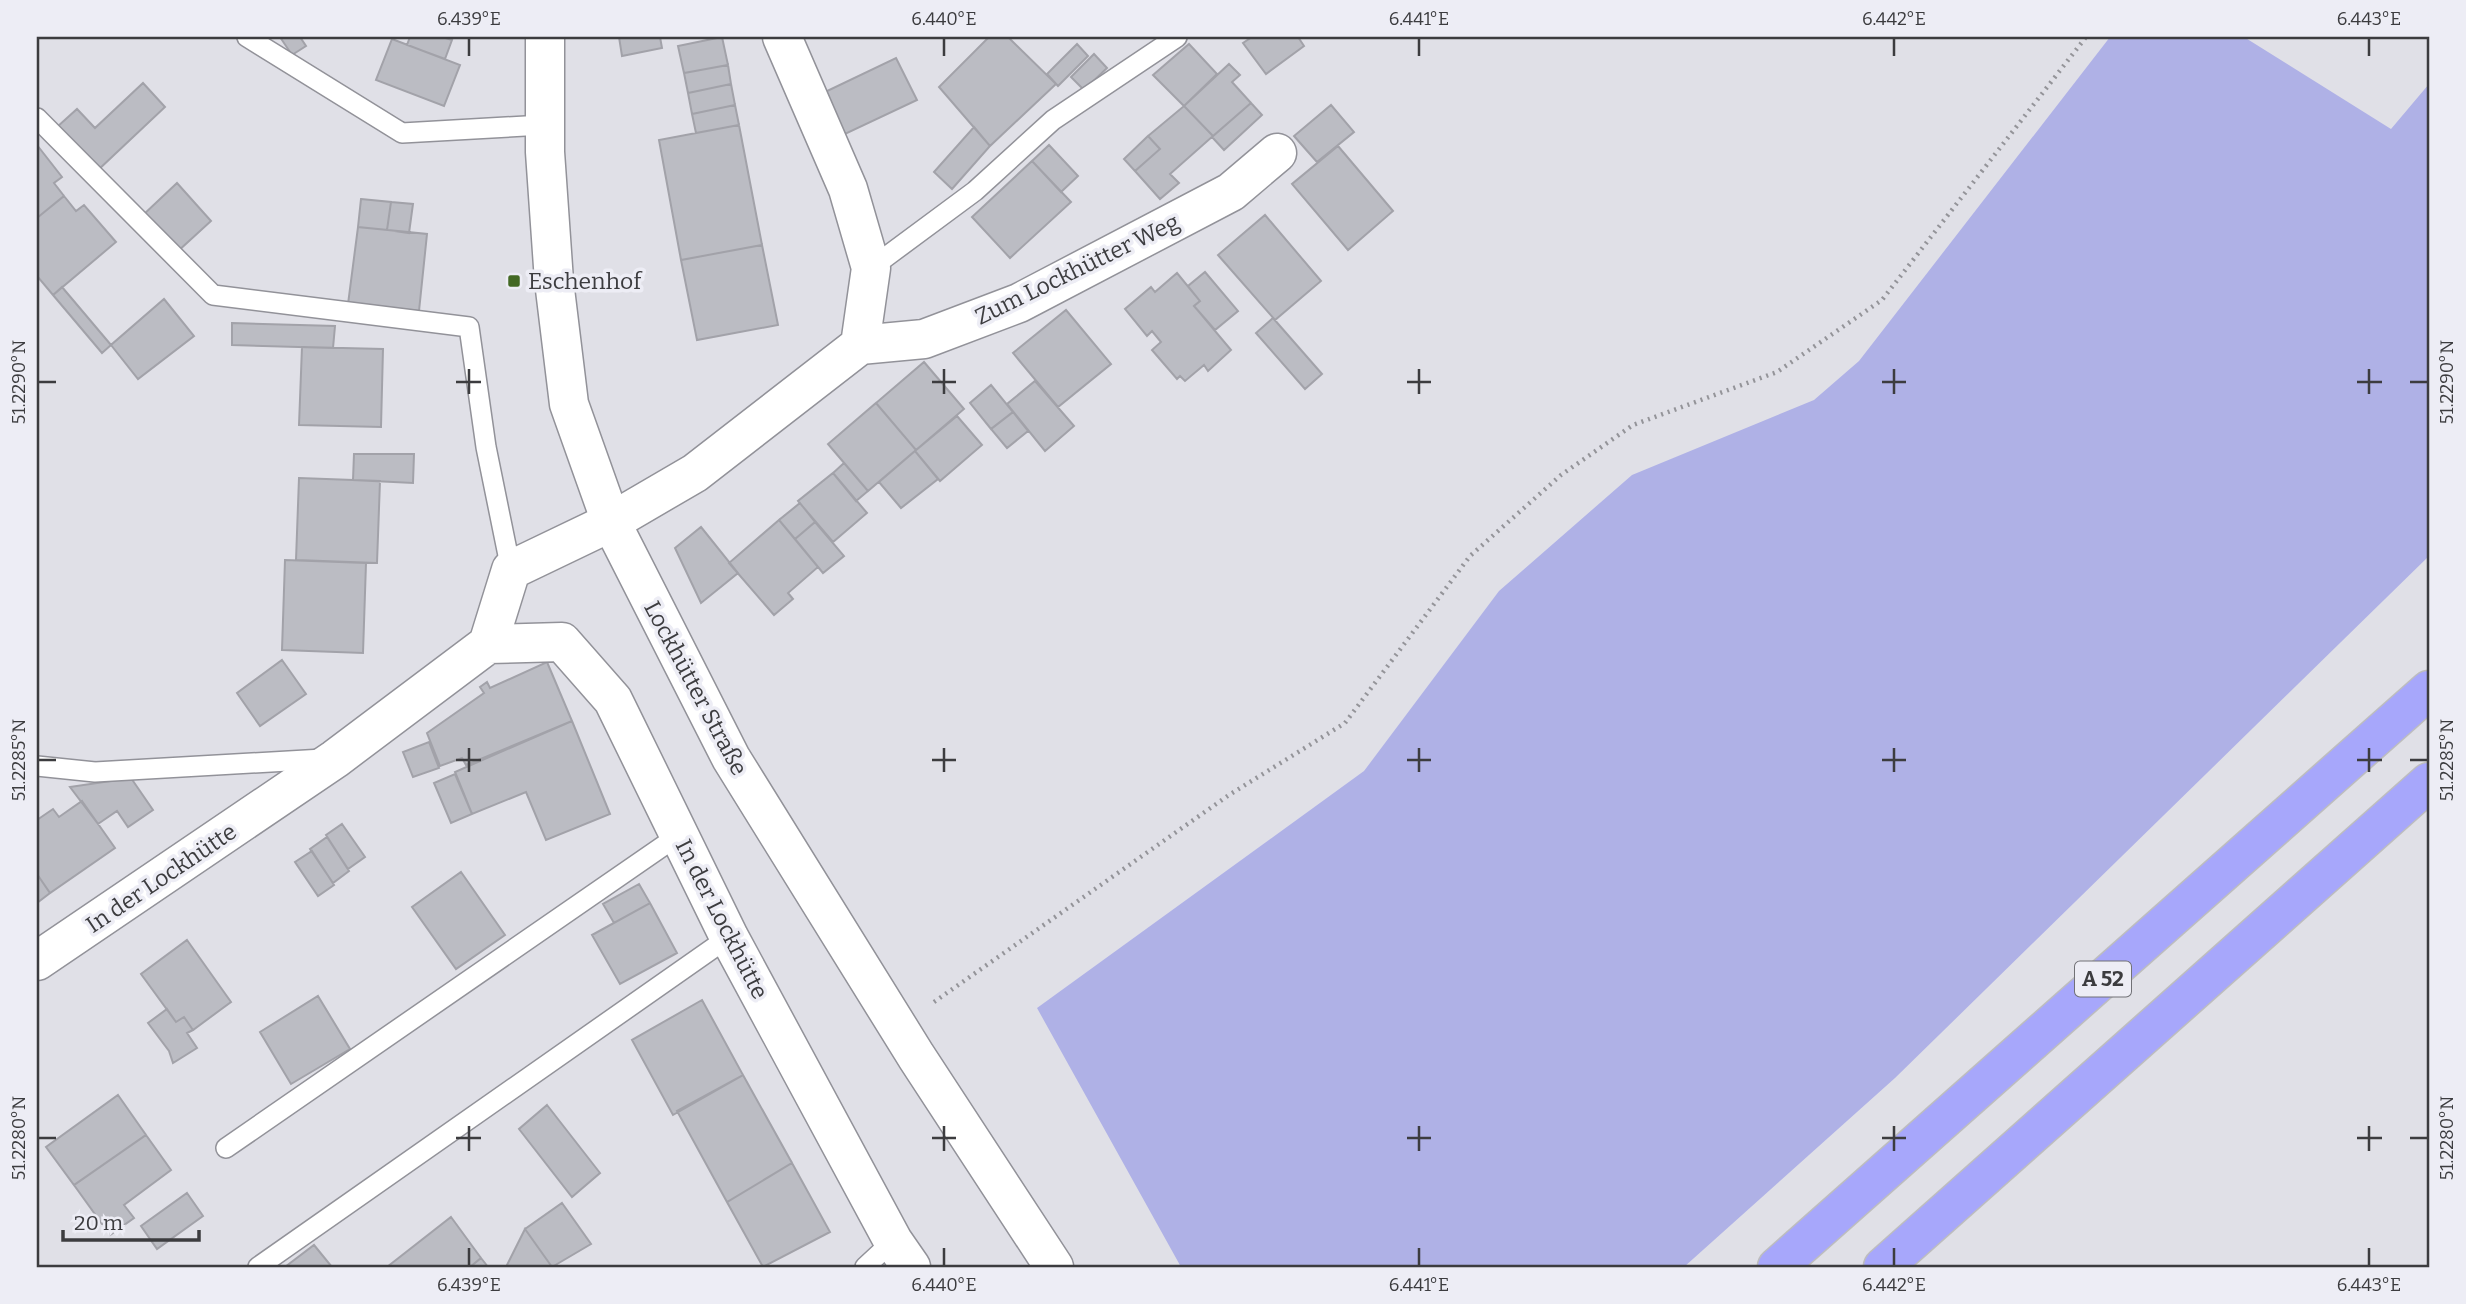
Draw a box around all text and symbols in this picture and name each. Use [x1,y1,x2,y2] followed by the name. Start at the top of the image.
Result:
[437,8,501,30] text: 6.439°E
[911,8,977,30] text: 6.440°E
[1389,8,1449,30] text: 6.441°E
[1862,8,1926,30] text: 6.442°E
[2337,8,2401,30] text: 6.443°E
[970,207,1184,331] street label: Zum Lockhütter Weg
[528,267,643,295] place label: Eschenhof
[506,273,522,289] marker: Eschenhof
[8,340,30,424] text: 51.2290°N
[2436,340,2458,424] text: 51.2290°N
[638,596,754,780] street label: Lockhütter Straße
[8,719,30,801] text: 51.2285°N
[2436,719,2458,801] text: 51.2285°N
[80,817,242,939] street label: In der Lockhütte
[670,835,774,1003] street label: In der Lockhütte
[2075,962,2131,996] road number: A 52
[8,1096,30,1180] text: 51.2280°N
[2436,1096,2458,1180] text: 51.2280°N
[63,1199,200,1243] scale bar
[74,1210,123,1236] text: 20 m
[437,1274,501,1296] text: 6.439°E
[911,1274,977,1296] text: 6.440°E
[1389,1274,1449,1296] text: 6.441°E
[1862,1274,1926,1296] text: 6.442°E
[2337,1274,2401,1296] text: 6.443°E

